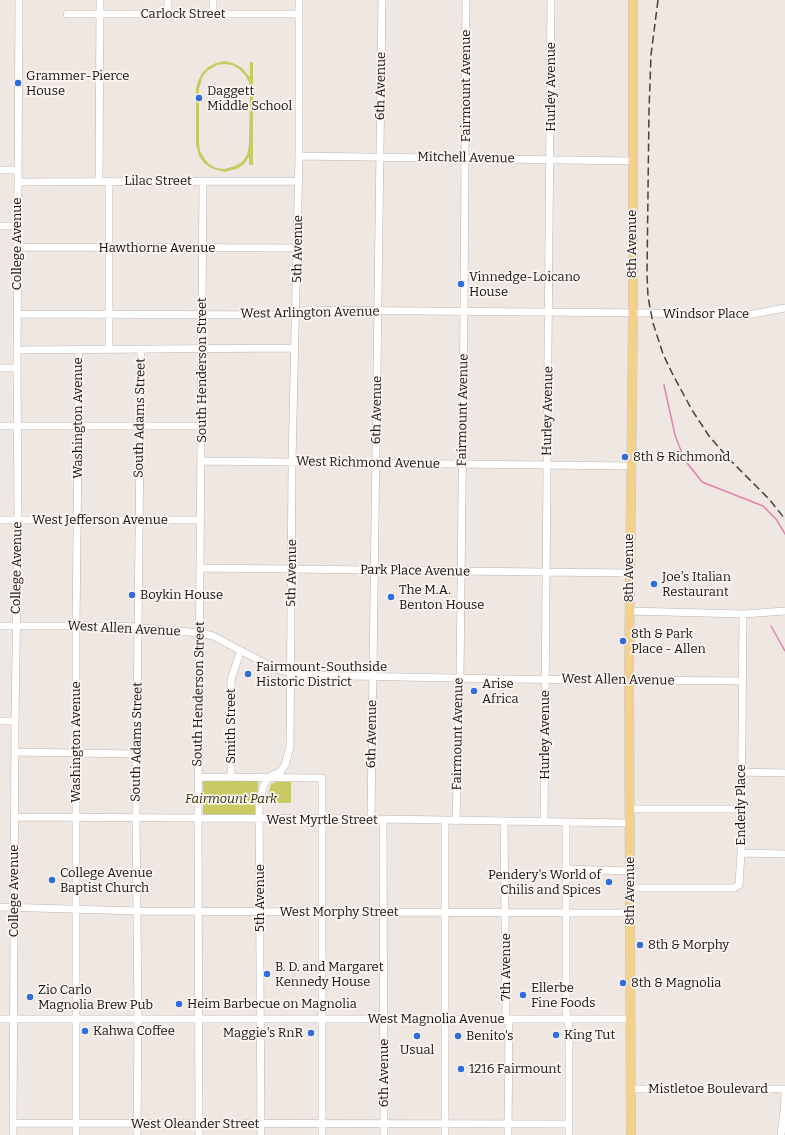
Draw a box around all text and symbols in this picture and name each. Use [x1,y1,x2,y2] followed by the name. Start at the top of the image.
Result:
[140,6,226,22] street label: Carlock Street
[458,30,474,142] street label: Fairmount Avenue
[543,42,559,132] street label: Hurley Avenue
[373,52,389,120] street label: 6th Avenue
[26,68,129,99] place label: Grammer-Pierce House
[13,78,23,88] marker: Grammer-Pierce House
[207,83,292,114] place label: Daggett Middle School
[194,93,204,103] marker: Daggett Middle School
[417,149,515,167] street label: Mitchell Avenue
[124,173,192,189] street label: Lilac Street
[9,198,25,290] street label: College Avenue
[624,210,640,278] street label: 8th Avenue
[290,215,306,283] street label: 5th Avenue
[99,240,215,256] street label: Hawthorne Avenue
[469,269,580,300] place label: Vinnedge-Loicano House
[456,279,466,289] marker: Vinnedge-Loicano House
[194,297,210,443] street label: South Henderson Street
[240,304,380,322] street label: West Arlington Avenue
[663,306,749,322] street label: Windsor Place
[454,354,472,466] street label: Fairmount Avenue
[70,357,86,479] street label: Washington Avenue
[131,358,149,478] street label: South Adams Street
[539,366,557,456] street label: Hurley Avenue
[369,376,385,444] street label: 6th Avenue
[633,449,730,465] place label: 8th & Richmond
[620,452,630,462] marker: 8th & Richmond
[296,454,440,472] street label: West Richmond Avenue
[32,512,168,528] street label: West Jefferson Avenue
[8,522,26,614] street label: College Avenue
[621,534,637,602] street label: 8th Avenue
[284,539,300,607] street label: 5th Avenue
[360,562,470,580] street label: Park Place Avenue
[662,569,731,600] place label: Joe's Italian Restaurant
[649,579,659,589] marker: Joe's Italian Restaurant
[399,582,484,613] place label: The M.A. Benton House
[140,587,223,603] place label: Boykin House
[127,590,137,600] marker: Boykin House
[386,592,396,602] marker: The M.A. Benton House
[67,618,181,640] street label: West Allen Avenue
[190,621,208,767] street label: South Henderson Street
[631,626,706,657] place label: 8th & Park Place - Allen
[618,636,628,646] marker: 8th & Park Place - Allen
[256,659,387,690] place label: Fairmount-Southside Historic District
[243,669,253,679] marker: Fairmount-Southside Historic District
[561,671,675,689] street label: West Allen Avenue
[482,676,519,707] place label: Arise Africa
[449,678,467,790] street label: Fairmount Avenue
[68,681,84,803] street label: Washington Avenue
[128,682,146,802] street label: South Adams Street
[469,686,479,696] marker: Arise Africa
[223,688,239,764] street label: Smith Street
[537,690,553,780] street label: Hurley Avenue
[364,700,380,768] street label: 6th Avenue
[733,764,749,846] street label: Enderly Place
[185,791,277,807] park label: Fairmount Park
[266,812,378,828] street label: West Myrtle Street
[6,845,22,937] street label: College Avenue
[622,857,638,925] street label: 8th Avenue
[252,864,268,932] street label: 5th Avenue
[60,865,153,896] place label: College Avenue Baptist Church
[488,867,601,898] place label: Pendery's World of Chilis and Spices
[47,875,57,885] marker: College Avenue Baptist Church
[604,877,614,887] marker: Pendery's World of Chilis and Spices
[279,904,399,920] street label: West Morphy Street
[498,933,514,1001] street label: 7th Avenue
[648,937,729,953] place label: 8th & Morphy
[635,940,645,950] marker: 8th & Morphy
[275,959,383,990] place label: B. D. and Margaret Kennedy House
[262,969,272,979] marker: B. D. and Margaret Kennedy House
[631,975,721,991] place label: 8th & Magnolia
[618,978,628,988] marker: 8th & Magnolia
[531,980,595,1011] place label: Ellerbe Fine Foods
[38,982,153,1013] place label: Zio Carlo Magnolia Brew Pub
[518,990,528,1000] marker: Ellerbe Fine Foods
[25,992,35,1002] marker: Zio Carlo Magnolia Brew Pub
[187,996,357,1012] place label: Heim Barbecue on Magnolia
[174,999,184,1009] marker: Heim Barbecue on Magnolia
[367,1011,505,1027] street label: West Magnolia Avenue
[93,1023,175,1039] place label: Kahwa Coffee
[223,1025,303,1041] place label: Maggie's RnR
[80,1026,90,1036] marker: Kahwa Coffee
[564,1027,615,1043] place label: King Tut
[306,1028,316,1038] marker: Maggie's RnR
[466,1028,514,1044] place label: Benito's
[551,1030,561,1040] marker: King Tut
[412,1031,422,1041] marker: Usual
[453,1031,463,1041] marker: Benito's
[376,1039,392,1107] street label: 6th Avenue
[400,1042,434,1058] place label: Usual
[469,1061,561,1077] place label: 1216 Fairmount
[456,1064,466,1074] marker: 1216 Fairmount
[648,1081,768,1097] street label: Mistletoe Boulevard
[131,1116,259,1132] street label: West Oleander Street

